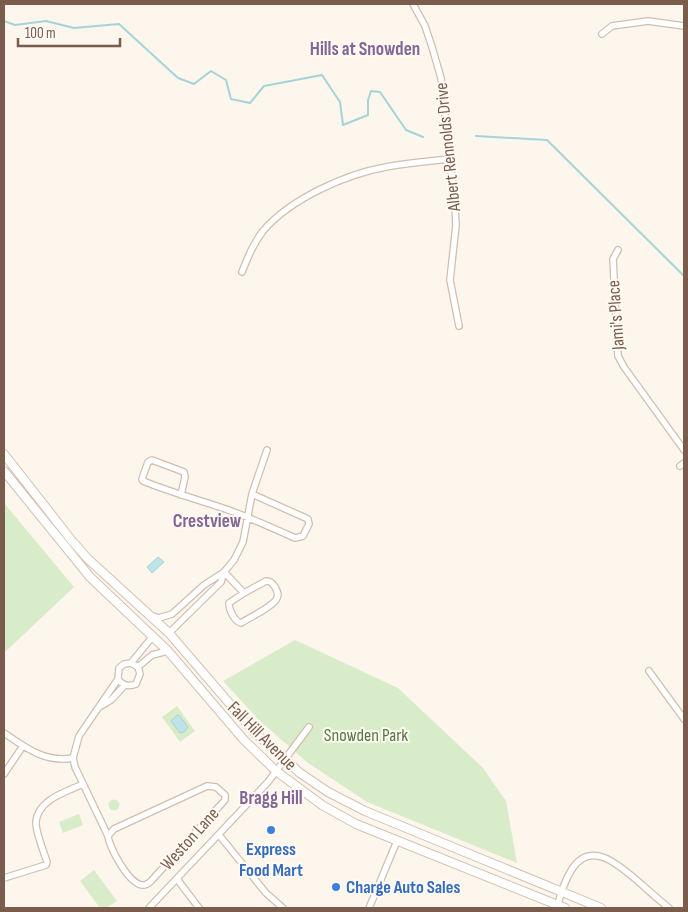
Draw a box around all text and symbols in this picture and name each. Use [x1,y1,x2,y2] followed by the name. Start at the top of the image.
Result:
[18,15,120,47] scale bar
[25,24,56,43] text: 100 m
[310,38,420,61] district label: Hills at Snowden
[431,81,465,214] street label: Albert Rennolds Drive
[603,279,629,352] street label: Jami's Place
[173,510,242,533] district label: Crestview
[223,697,301,775] street label: Fall Hill Avenue
[324,725,408,746] park label: Snowden Park
[239,787,303,810] district label: Bragg Hill
[156,803,224,875] street label: Weston Lane
[265,824,277,836] marker: Express Food Mart
[239,839,303,881] place label: Express Food Mart
[346,877,460,898] place label: Charge Auto Sales
[330,881,342,893] marker: Charge Auto Sales

